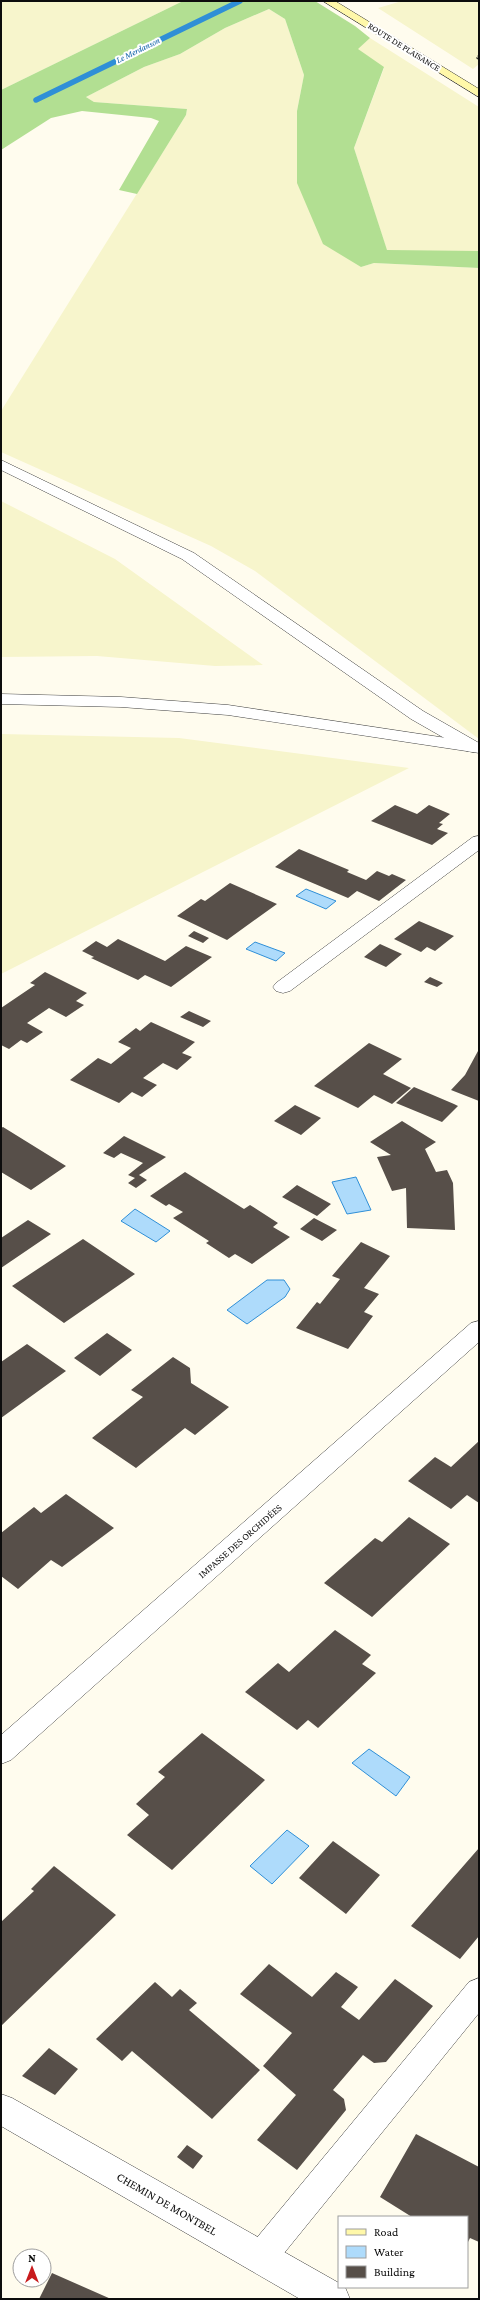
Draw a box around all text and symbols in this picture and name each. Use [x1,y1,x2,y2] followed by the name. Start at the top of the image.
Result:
[366,21,442,73] street label: ROUTE DE PLAISANCE
[114,35,162,65] water label: Le Merdanson
[196,1502,284,1580] street label: IMPASSE DES ORCHIDÉES
[114,2170,220,2238] street label: CHEMIN DE MONTBEL
[338,2216,468,2288] legend
[374,2225,399,2239] text: Road
[374,2245,404,2259] text: Water
[12,2248,52,2288] north arrow
[28,2252,36,2264] text: N
[374,2265,415,2279] text: Building

